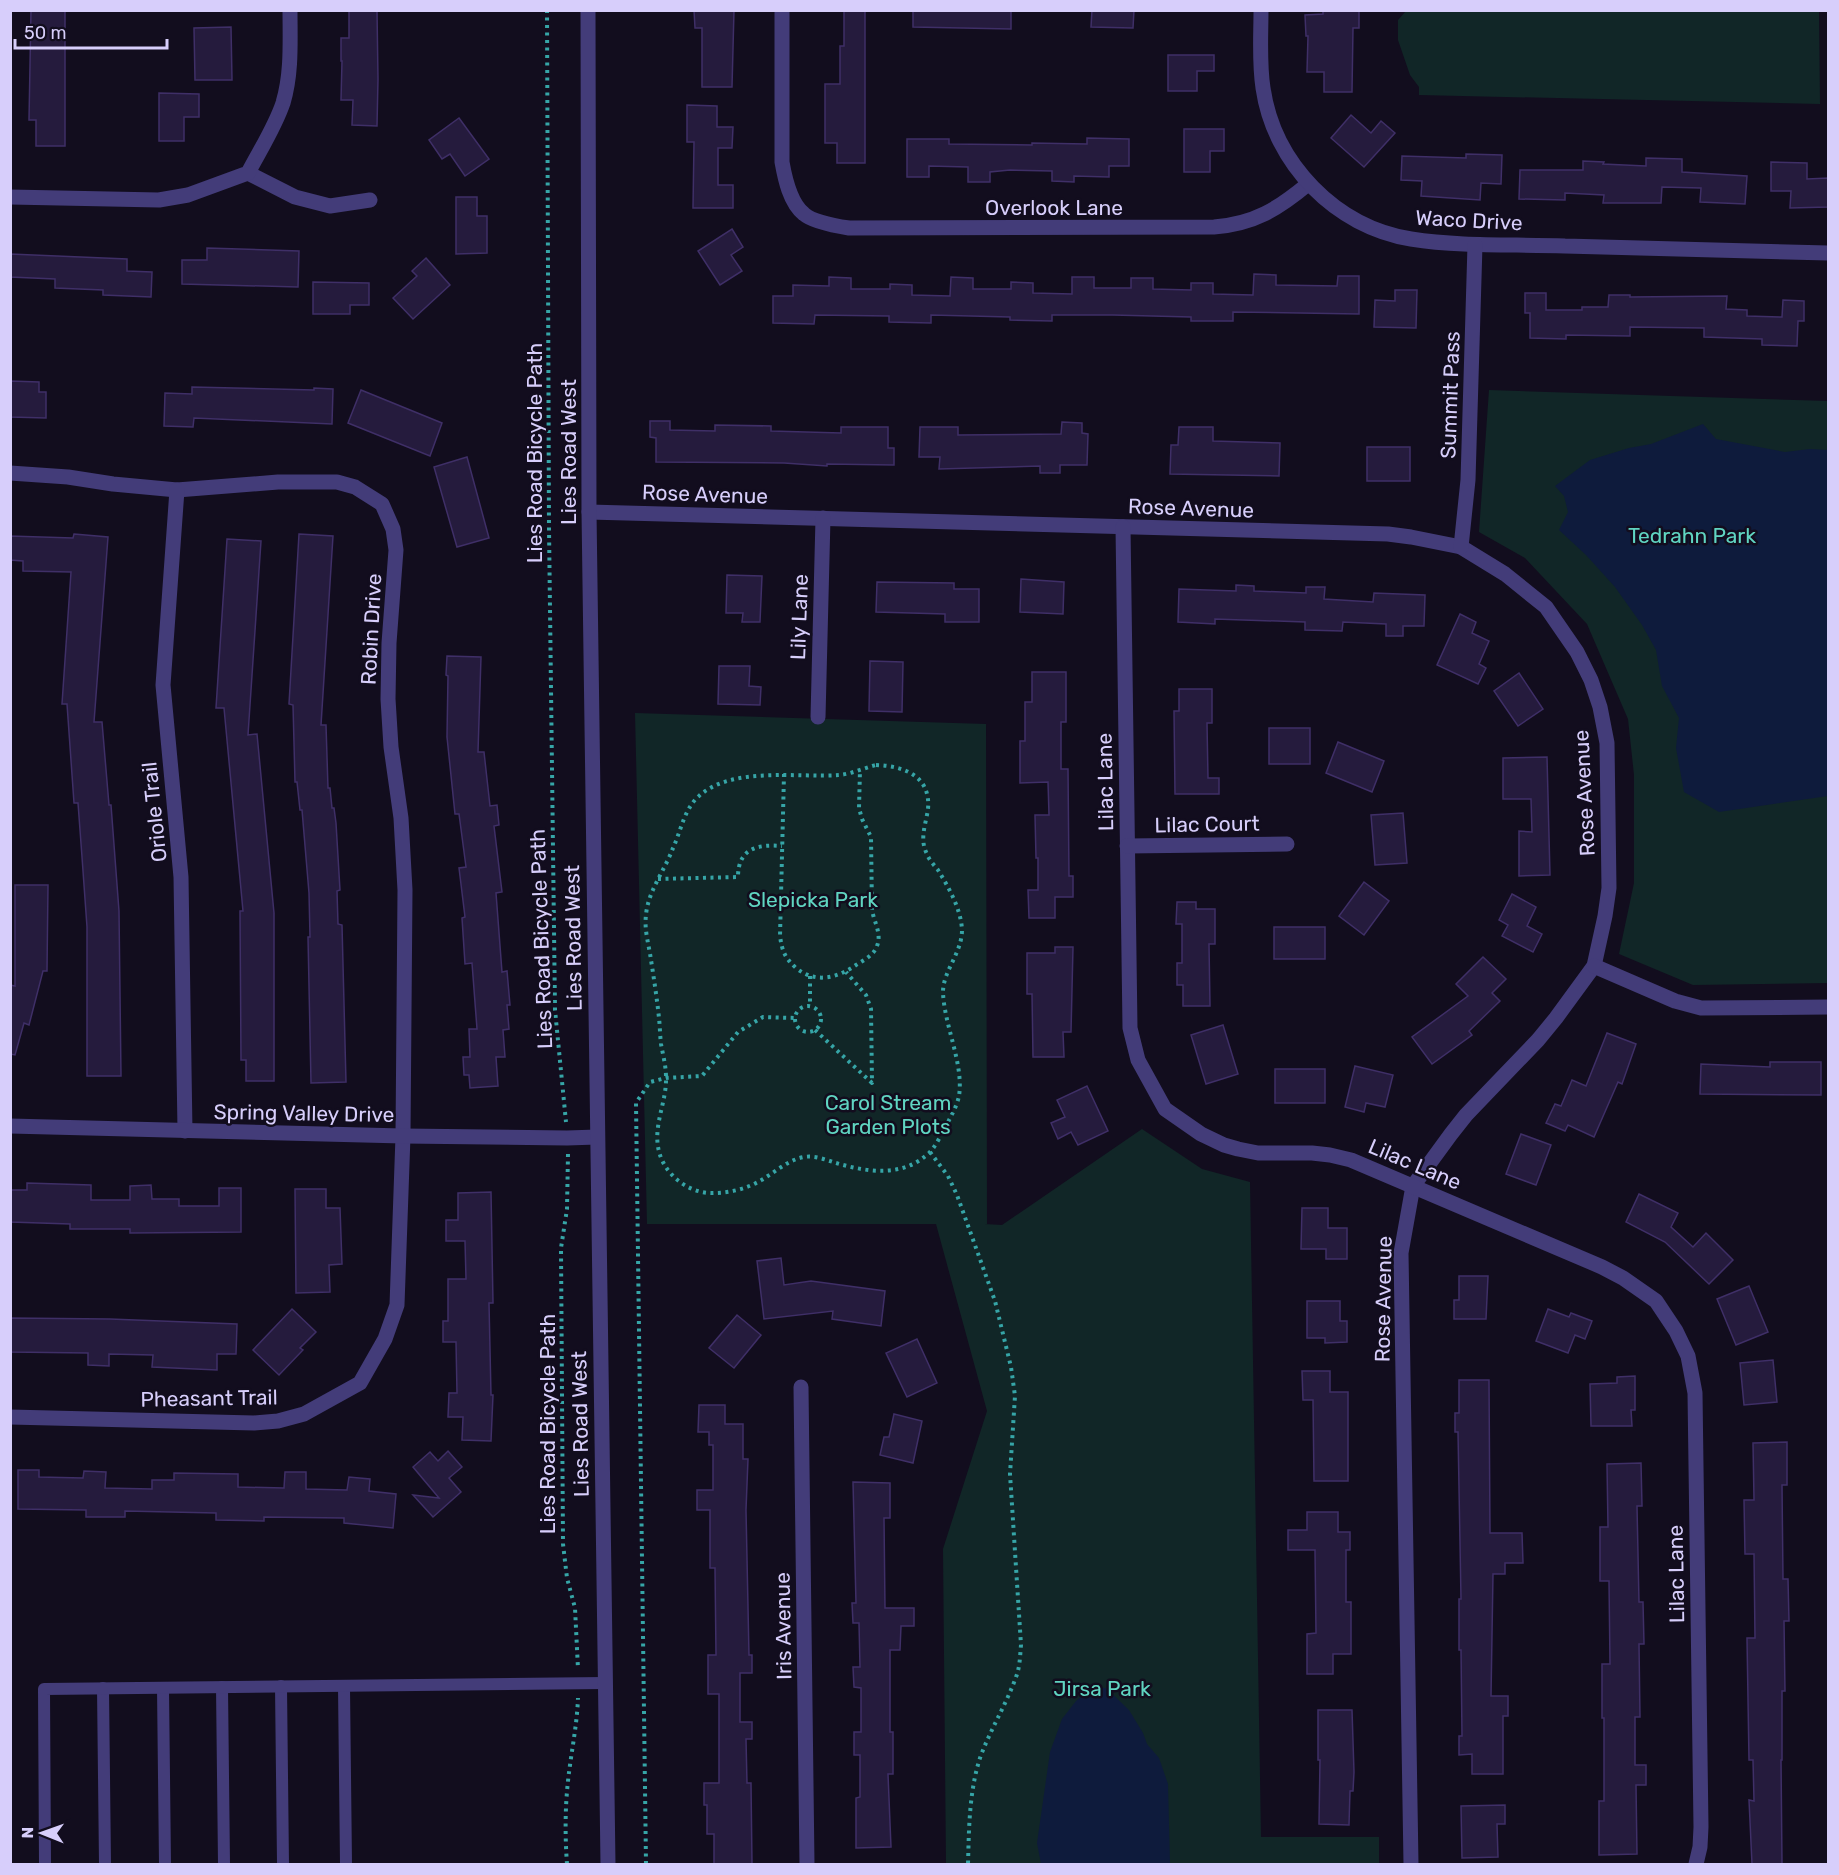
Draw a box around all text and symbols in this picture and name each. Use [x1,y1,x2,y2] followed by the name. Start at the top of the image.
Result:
[15,12,166,50] scale bar
[24,22,67,44] text: 50 m
[985,195,1123,220] street label: Overlook Lane
[1415,205,1523,235] street label: Waco Drive
[1435,331,1465,459] street label: Summit Pass
[522,343,547,563] street label: Lies Road Bicycle Path
[556,379,581,525] street label: Lies Road West
[641,479,769,509] street label: Rose Avenue
[1127,493,1255,523] street label: Rose Avenue
[1628,523,1756,548] park label: Tedrahn Park
[356,573,386,685] street label: Robin Drive
[785,574,813,660] street label: Lily Lane
[1568,729,1600,857] street label: Rose Avenue
[1092,733,1118,831] street label: Lilac Lane
[136,761,172,863] street label: Oriole Trail
[1154,811,1260,837] street label: Lilac Court
[525,828,557,1050] street label: Lies Road Bicycle Path
[559,865,587,1011] street label: Lies Road West
[748,887,878,912] park label: Slepicka Park
[825,1090,951,1139] park label: Carol Stream Garden Plots
[213,1099,395,1127] street label: Spring Valley Drive
[1365,1133,1465,1195] street label: Lilac Lane
[1369,1236,1397,1362] street label: Rose Avenue
[535,1314,560,1534] street label: Lies Road Bicycle Path
[566,1351,594,1497] street label: Lies Road West
[140,1384,278,1412] street label: Pheasant Trail
[1663,1525,1689,1623] street label: Lilac Lane
[770,1572,796,1680] street label: Iris Avenue
[1053,1676,1151,1701] park label: Jirsa Park
[12,1803,72,1863] north arrow
[18,1827,37,1839] text: N

